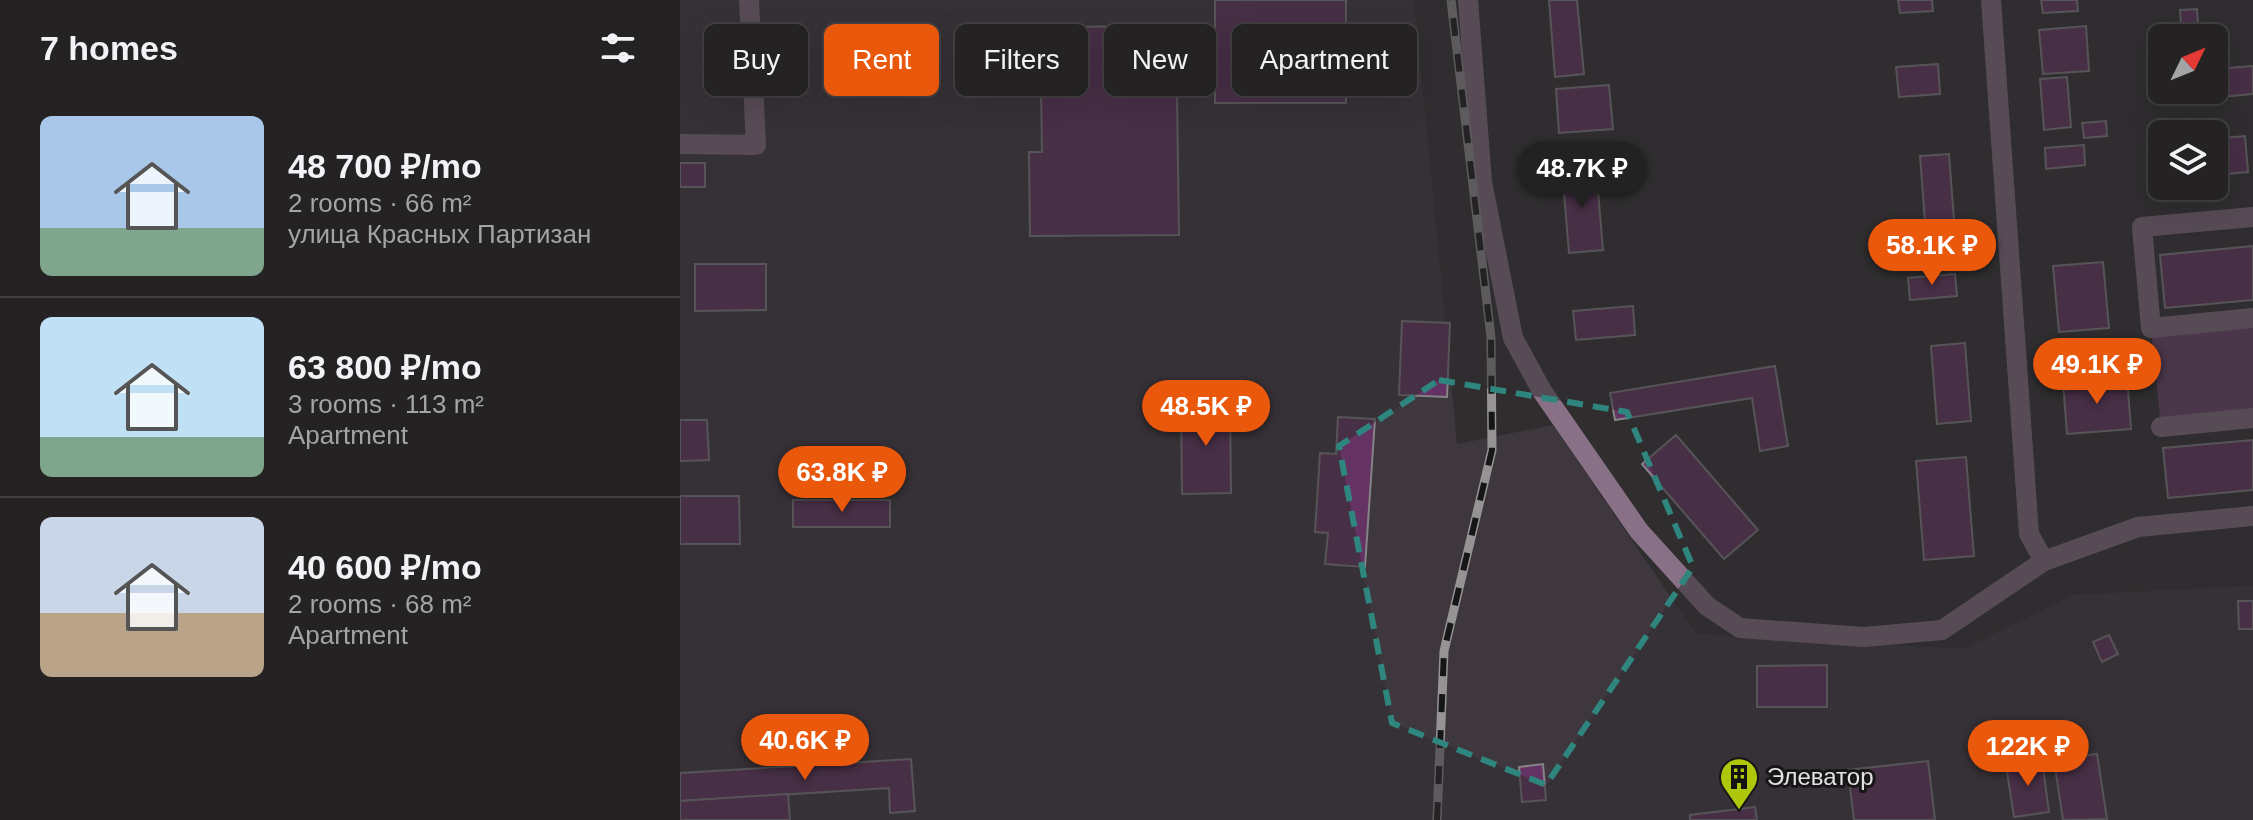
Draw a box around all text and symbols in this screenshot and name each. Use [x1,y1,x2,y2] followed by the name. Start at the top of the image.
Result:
[704,24,808,96] chip: Buy
[824,24,939,96] chip: Rent
[955,24,1088,96] chip: Filters
[1104,24,1216,96] chip: New
[1232,24,1417,96] chip: Apartment
[2148,24,2228,104] north arrow
[2148,24,2228,200] map controls
[596,26,640,70] icon: filters
[40,29,178,67] text: 7 homes
[2148,120,2228,200] button: layers
[1508,142,1656,210] pin: 48.7K ₽
[288,147,482,185] text: 48 700 ₽/mo
[104,148,200,244] icon: home
[1536,153,1628,183] text: 48.7K ₽
[288,188,472,218] text: 2 rooms · 66 m²
[288,219,591,249] text: улица Красных Партизан
[1858,219,2006,287] pin: 58.1K ₽
[1886,230,1978,260] text: 58.1K ₽
[2023,338,2171,406] pin: 49.1K ₽
[288,348,482,386] text: 63 800 ₽/mo
[104,349,200,445] icon: home
[2051,349,2143,379] text: 49.1K ₽
[1132,380,1280,448] pin: 48.5K ₽
[288,389,484,419] text: 3 rooms · 113 m²
[1160,391,1252,421] text: 48.5K ₽
[288,420,408,450] text: Apartment
[768,446,916,514] pin: 63.8K ₽
[796,457,888,487] text: 63.8K ₽
[288,548,482,586] text: 40 600 ₽/mo
[104,549,200,645] icon: home
[288,589,472,619] text: 2 rooms · 68 m²
[288,620,408,650] text: Apartment
[731,714,879,782] pin: 40.6K ₽
[1963,720,2093,788] pin: 122K ₽
[759,725,851,755] text: 40.6K ₽
[1986,731,2070,761] text: 122K ₽
[1718,756,1760,811] building icon: Элеватор
[1767,763,1874,790] place label: Элеватор

